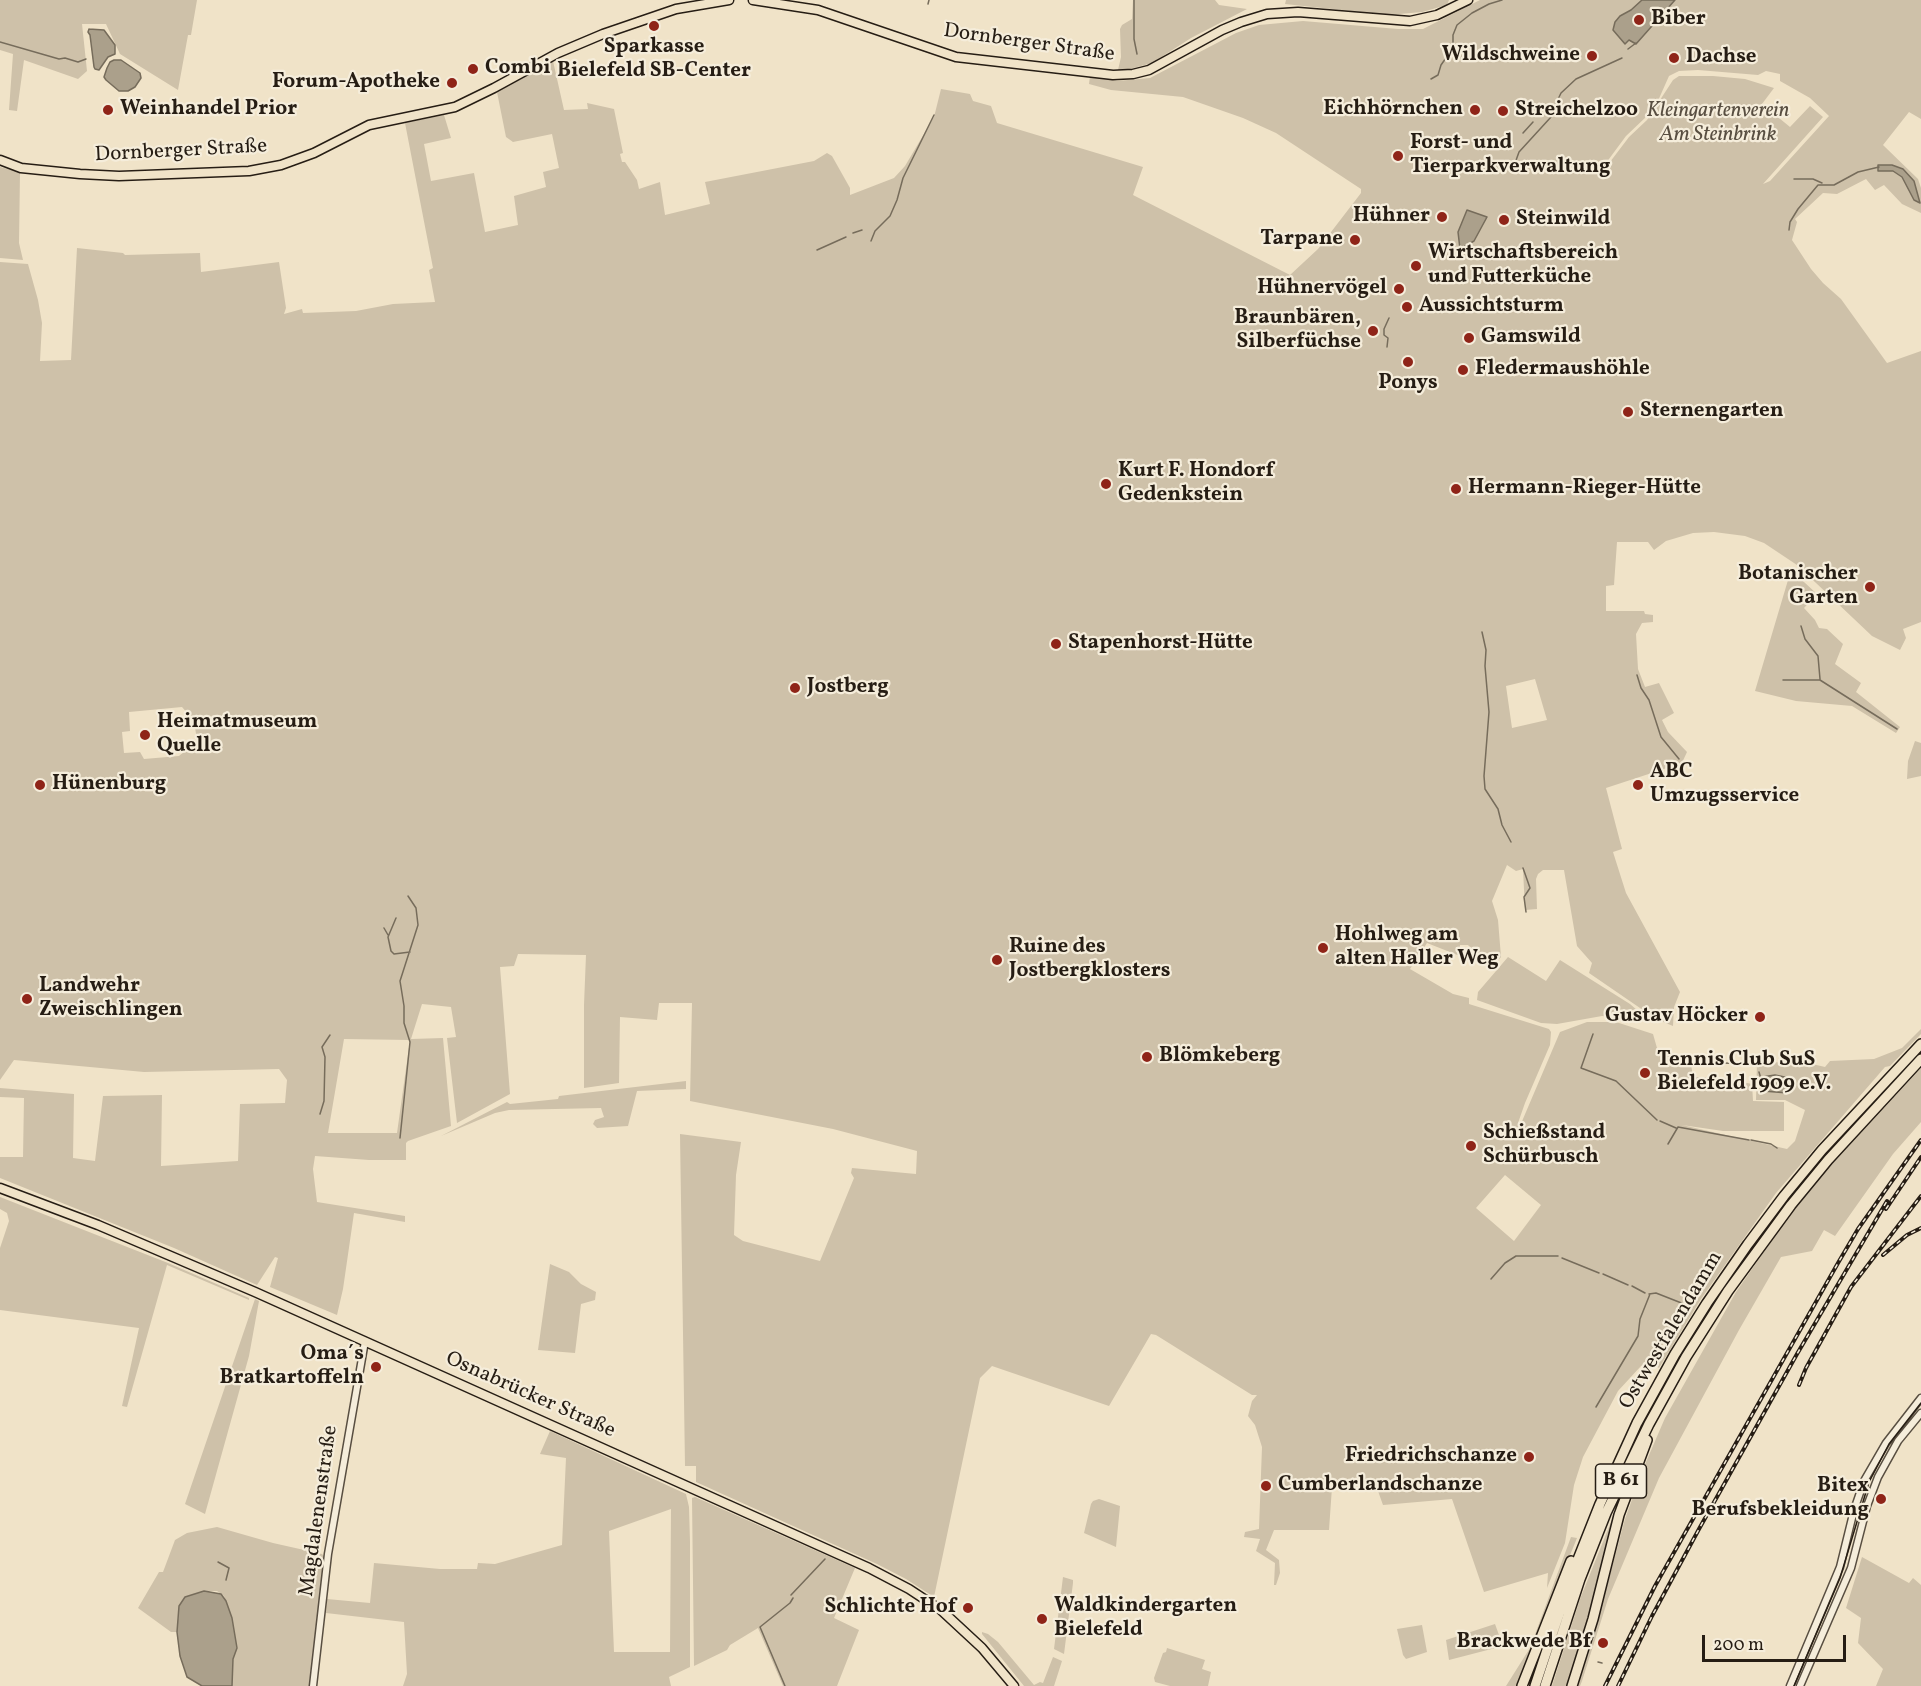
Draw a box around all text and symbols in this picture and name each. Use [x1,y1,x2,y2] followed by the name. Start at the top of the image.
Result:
[1651,7,1706,33] place label: Biber
[1632,13,1646,27] marker: Biber
[647,19,661,33] marker: Sparkasse Bielefeld SB-Center
[942,20,1116,68] street label: Dornberger Straße
[557,35,751,85] place label: Sparkasse Bielefeld SB-Center
[1442,43,1580,69] place label: Wildschweine
[1686,45,1757,71] place label: Dachse
[1585,49,1599,63] marker: Wildschweine
[1667,51,1681,65] marker: Dachse
[485,56,551,82] place label: Combi
[466,62,480,76] marker: Combi
[272,70,440,96] place label: Forum-Apotheke
[445,76,459,90] marker: Forum-Apotheke
[120,97,297,123] place label: Weinhandel Prior
[1323,97,1463,123] place label: Eichhörnchen
[1515,98,1638,124] place label: Streichelzoo
[1647,99,1789,149] park label: Kleingartenverein Am Steinbrink
[101,103,115,117] marker: Weinhandel Prior
[1468,103,1482,117] marker: Eichhörnchen
[1496,104,1510,118] marker: Streichelzoo
[1410,131,1611,181] place label: Forst- und Tierparkverwaltung
[94,135,268,169] street label: Dornberger Straße
[1391,149,1405,163] marker: Forst- und Tierparkverwaltung
[1353,204,1430,230] place label: Hühner
[1516,207,1610,233] place label: Steinwild
[1435,210,1449,224] marker: Hühner
[1497,213,1511,227] marker: Steinwild
[1260,227,1343,253] place label: Tarpane
[1348,233,1362,247] marker: Tarpane
[1428,241,1618,291] place label: Wirtschaftsbereich und Futterküche
[1409,259,1423,273] marker: Wirtschaftsbereich und Futterküche
[1257,276,1387,302] place label: Hühnervögel
[1392,282,1406,296] marker: Hühnervögel
[1419,294,1564,320] place label: Aussichtsturm
[1400,300,1414,314] marker: Aussichtsturm
[1234,306,1361,356] place label: Braunbären, Silberfüchse
[1366,324,1380,338] marker: Braunbären, Silberfüchse
[1481,325,1581,351] place label: Gamswild
[1462,331,1476,345] marker: Gamswild
[1401,355,1415,369] marker: Ponys
[1475,357,1650,383] place label: Fledermaushöhle
[1456,363,1470,377] marker: Fledermaushöhle
[1378,371,1438,397] place label: Ponys
[1640,399,1784,425] place label: Sternengarten
[1621,405,1635,419] marker: Sternengarten
[1118,459,1274,509] place label: Kurt F. Hondorf Gedenkstein
[1468,476,1701,502] place label: Hermann-Rieger-Hütte
[1099,477,1113,491] marker: Kurt F. Hondorf Gedenkstein
[1449,482,1463,496] marker: Hermann-Rieger-Hütte
[1738,562,1858,612] place label: Botanischer Garten
[1863,580,1877,594] marker: Botanischer Garten
[1068,631,1253,657] place label: Stapenhorst-Hütte
[1049,637,1063,651] marker: Stapenhorst-Hütte
[807,675,889,701] place label: Jostberg
[788,681,802,695] marker: Jostberg
[157,710,317,760] place label: Heimatmuseum Quelle
[138,728,152,742] marker: Heimatmuseum Quelle
[1650,760,1799,810] place label: ABC Umzugsservice
[52,772,166,798] place label: Hünenburg
[33,778,47,792] marker: Hünenburg
[1631,778,1645,792] marker: ABC Umzugsservice
[1335,923,1499,973] place label: Hohlweg am alten Haller Weg
[1009,935,1170,985] place label: Ruine des Jostbergklosters
[1316,941,1330,955] marker: Hohlweg am alten Haller Weg
[990,953,1004,967] marker: Ruine des Jostbergklosters
[39,974,183,1024] place label: Landwehr Zweischlingen
[20,992,34,1006] marker: Landwehr Zweischlingen
[1605,1004,1748,1030] place label: Gustav Höcker
[1753,1010,1767,1024] marker: Gustav Höcker
[1159,1044,1280,1070] place label: Blömkeberg
[1657,1048,1832,1098] place label: Tennis Club SuS Bielefeld 1909 e.V.
[1140,1050,1154,1064] marker: Blömkeberg
[1638,1066,1652,1080] marker: Tennis Club SuS Bielefeld 1909 e.V.
[1483,1121,1605,1171] place label: Schießstand Schürbusch
[1464,1139,1478,1153] marker: Schießstand Schürbusch
[1615,1247,1729,1415] street label: Ostwestfalendamm
[220,1342,364,1392] place label: Oma´s Bratkartoffeln
[441,1347,619,1445] street label: Osnabrücker Straße
[369,1360,383,1374] marker: Oma´s Bratkartoffeln
[296,1424,344,1598] street label: Magdalenenstraße
[1345,1444,1517,1470] place label: Friedrichschanze
[1522,1450,1536,1464] marker: Friedrichschanze
[1596,1464,1646,1498] road number: B 61
[1278,1473,1483,1499] place label: Cumberlandschanze
[1691,1474,1869,1524] place label: Bitex Berufsbekleidung
[1259,1479,1273,1493] marker: Cumberlandschanze
[1874,1492,1888,1506] marker: Bitex Berufsbekleidung
[1054,1594,1237,1644] place label: Waldkindergarten Bielefeld
[824,1595,956,1621] place label: Schlichte Hof
[961,1601,975,1615] marker: Schlichte Hof
[1035,1612,1049,1626] marker: Waldkindergarten Bielefeld
[1705,1623,1849,1661] scale bar
[1457,1630,1591,1656] place label: Brackwede Bf
[1713,1633,1764,1658] text: 200 m
[1596,1636,1610,1650] marker: Brackwede Bf

